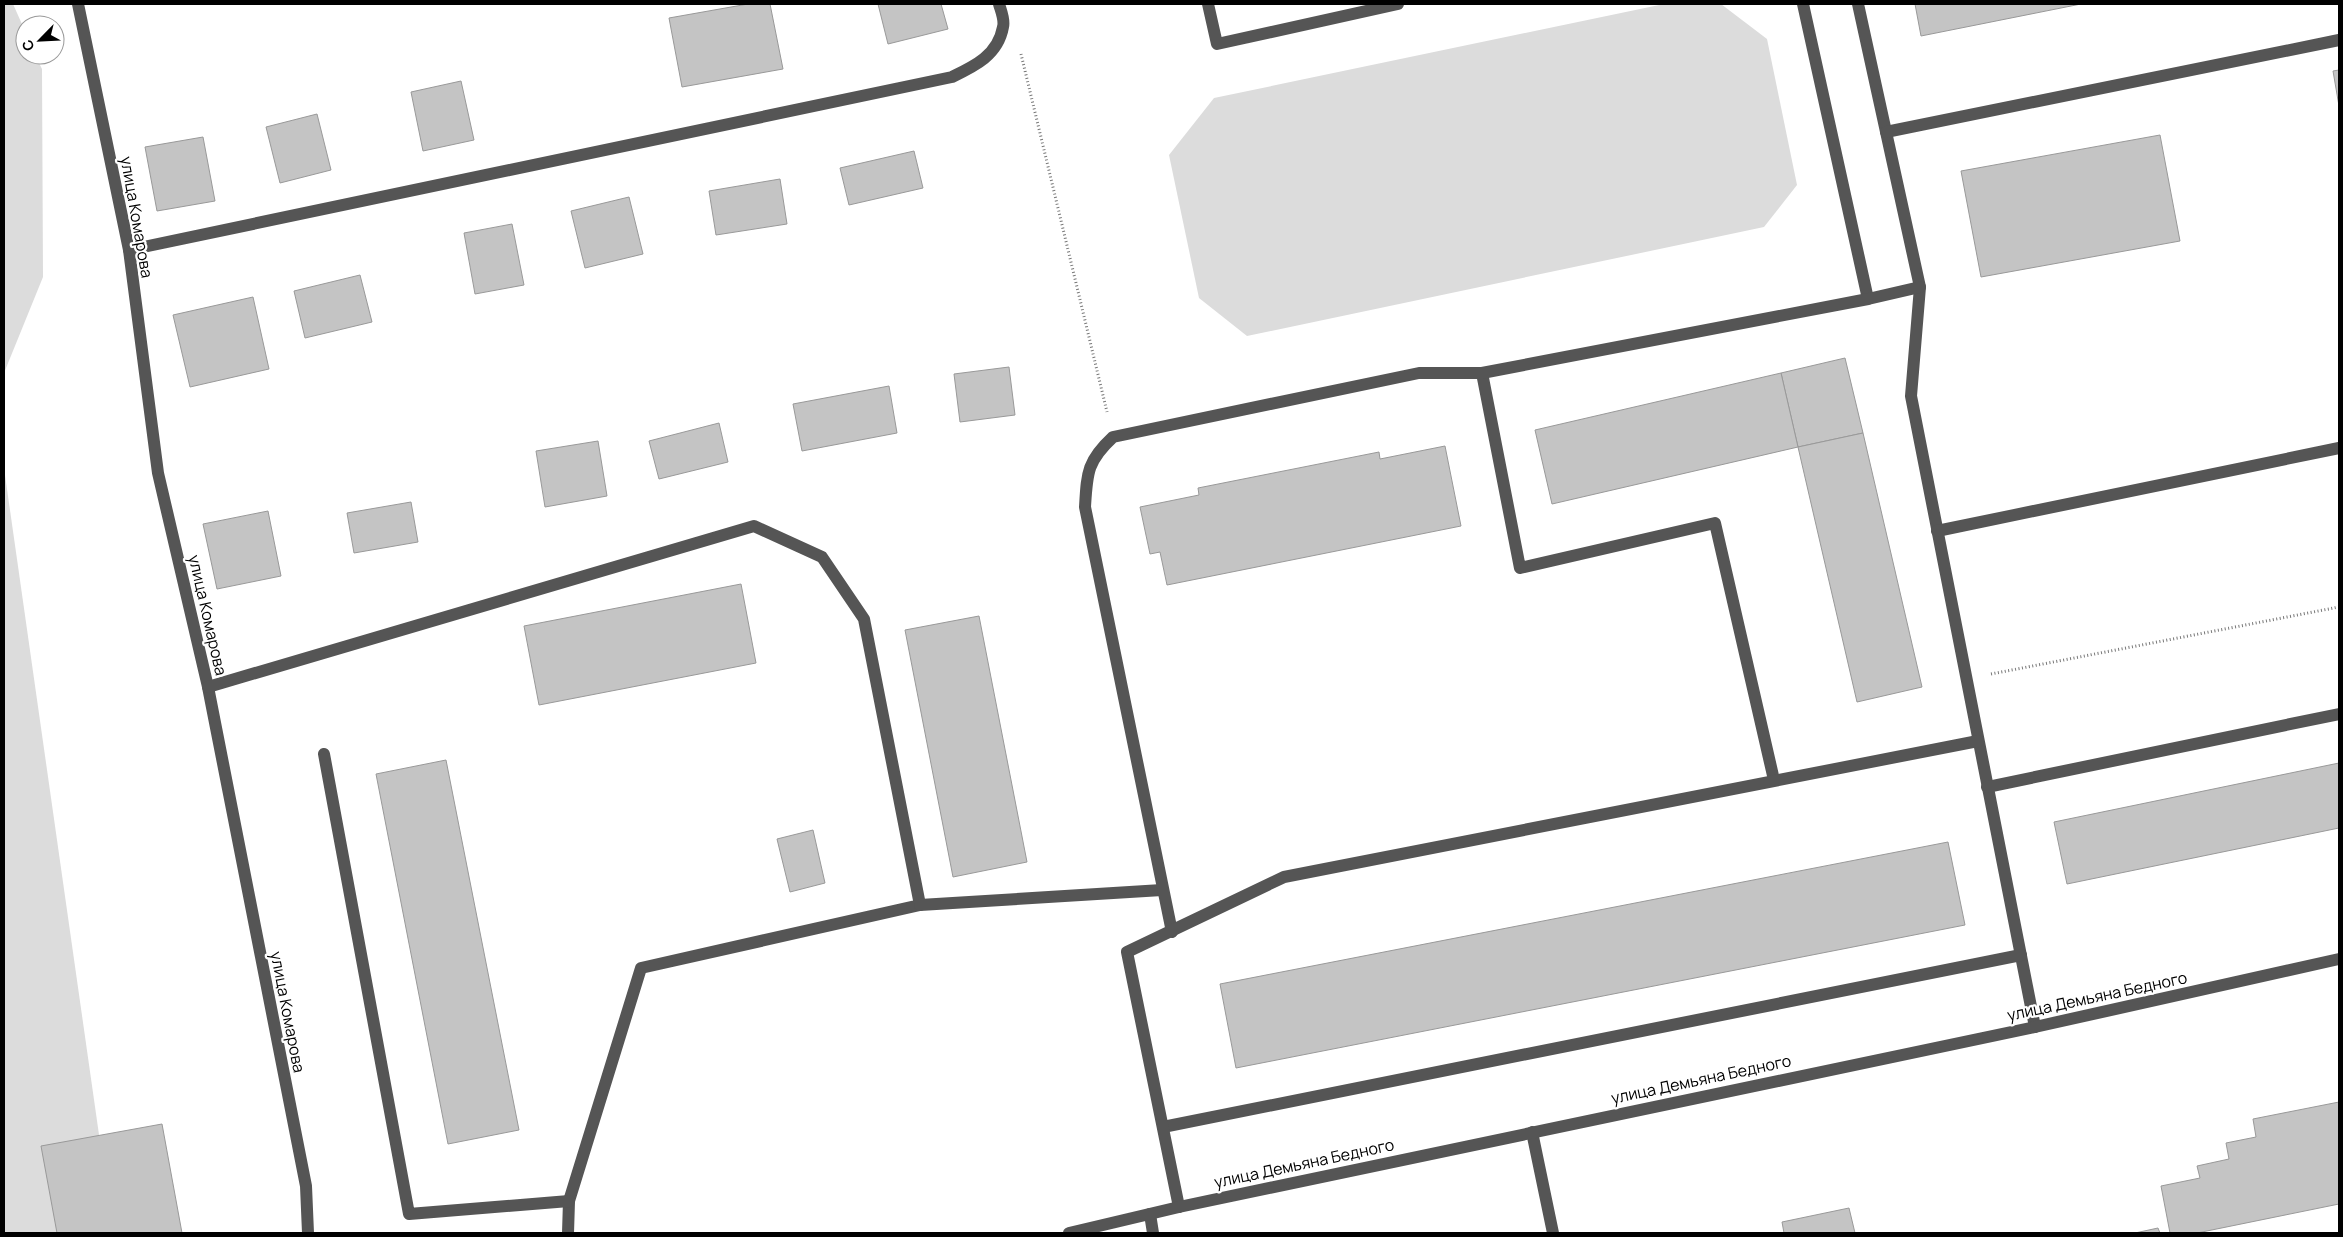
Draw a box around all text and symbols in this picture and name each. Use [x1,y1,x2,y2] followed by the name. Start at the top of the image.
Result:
[15,15,65,65] north arrow
[17,37,38,54] text: С
[115,154,159,280] street label: улица Комарова
[183,553,233,677] street label: улица Комарова
[265,950,311,1074] street label: улица Комарова
[2005,966,2189,1026] street label: улица Демьяна Бедного
[1609,1049,1793,1109] street label: улица Демьяна Бедного
[1212,1133,1396,1193] street label: улица Демьяна Бедного

